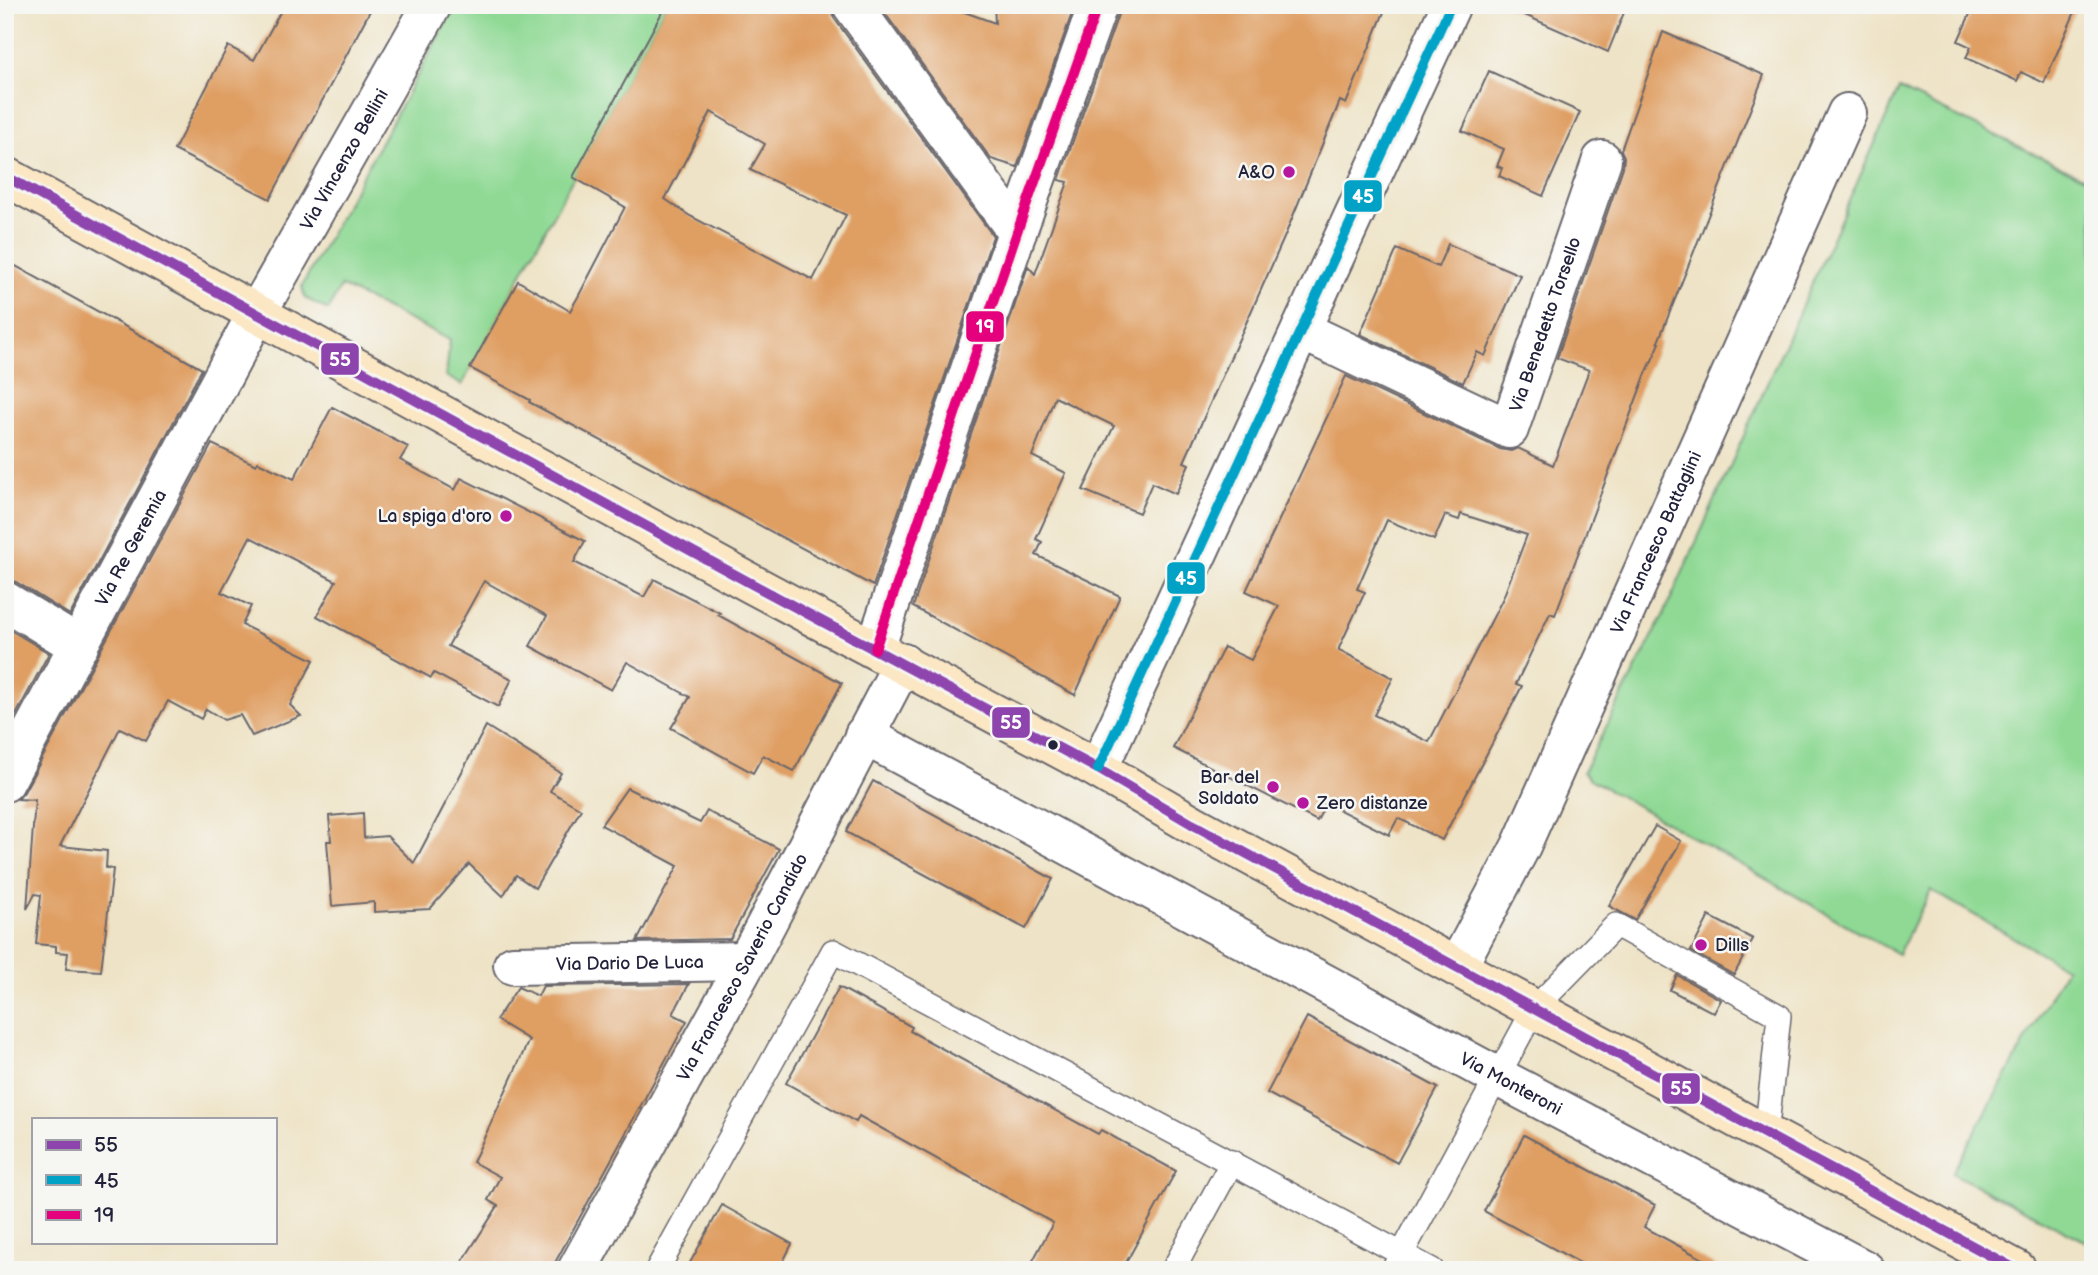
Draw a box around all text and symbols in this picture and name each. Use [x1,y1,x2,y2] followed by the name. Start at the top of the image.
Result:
[296,85,393,234] street label: Via Vincenzo Bellini
[1238,162,1275,183] place label: A&O
[1281,164,1297,180] marker: A&O
[1343,179,1383,213] line badge: 45
[1352,186,1374,209] text: 45
[1506,234,1586,415] street label: Via Benedetto Torsello
[965,310,1005,343] line badge: 19
[975,316,995,339] text: 19
[320,342,360,376] line badge: 55
[329,349,351,372] text: 55
[1607,448,1706,637] street label: Via Francesco Battaglini
[92,486,171,610] street label: Via Re Geremia
[377,506,492,527] place label: La spiga d'oro
[498,508,514,524] marker: La spiga d'oro
[1166,561,1206,595] line badge: 45
[1175,568,1197,591] text: 45
[991,706,1031,739] line badge: 55
[1000,712,1022,735] text: 55
[1046,738,1060,752] unlabelled marker
[1198,767,1259,809] place label: Bar del Soldato
[1265,779,1281,795] marker: Bar del Soldato
[1316,793,1428,814] place label: Zero distanze
[1295,795,1311,811] marker: Zero distanze
[673,850,812,1085] street label: Via Francesco Saverio Candido
[1715,935,1749,956] place label: Dills
[1693,937,1709,953] marker: Dills
[556,952,704,975] street label: Via Dario De Luca
[1456,1048,1566,1120] street label: Via Monteroni
[1661,1072,1701,1105] line badge: 55
[1670,1078,1692,1101] text: 55
[32,1118,276,1244] legend
[94,1133,118,1158] text: 55
[94,1169,119,1194] text: 45
[94,1203,114,1228] text: 19

